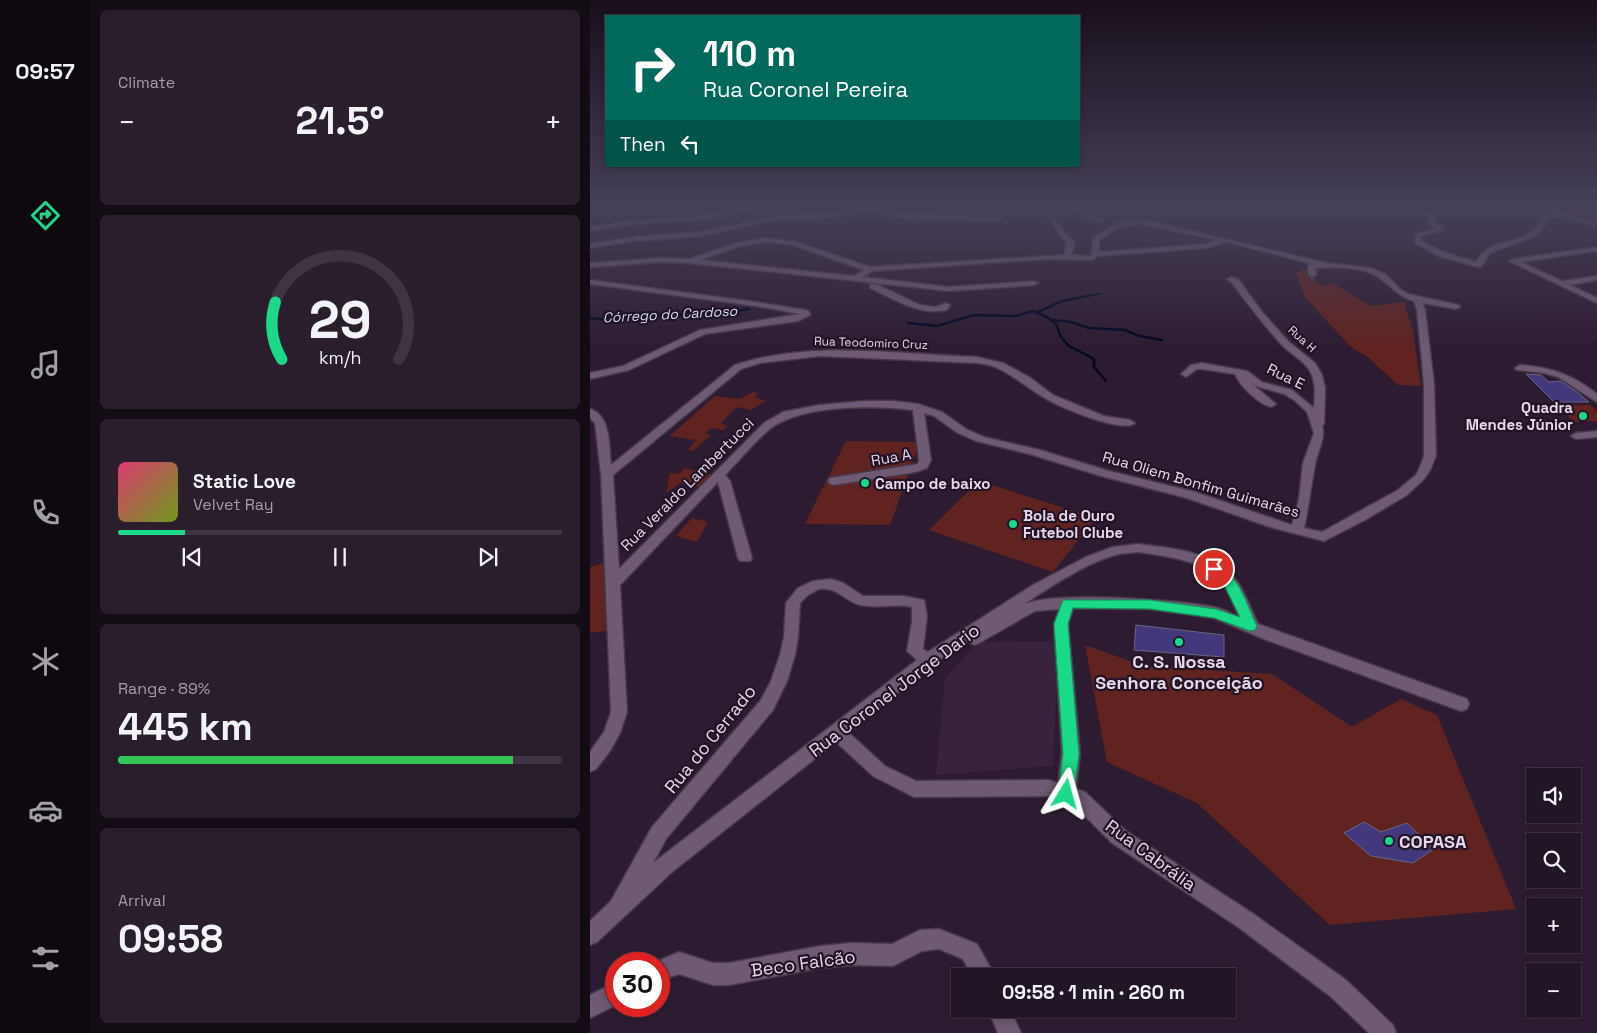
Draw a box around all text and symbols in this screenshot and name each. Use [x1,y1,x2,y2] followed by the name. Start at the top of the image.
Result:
[703,32,796,76] text: 110 m
[620,35,685,100] icon: right
[15,57,75,85] text: 09:57
[118,72,175,93] text: Climate
[703,75,908,103] text: Rua Coronel Pereira
[296,97,384,145] text: 21.5°
[118,104,135,140] text: −
[545,104,562,140] text: +
[676,130,704,158] icon: left
[620,132,666,157] text: Then
[28,198,63,233] icon: directions
[309,287,371,353] text: 29
[602,301,738,327] water label: Córrego do Cardoso
[1284,322,1320,356] street label: Rua H
[814,333,928,353] street label: Rua Teodomiro Cruz
[319,346,361,369] text: km/h
[28,347,63,382] icon: music
[1264,359,1308,393] street label: Rua E
[1466,398,1573,434] place label: Quadra Mendes Júnior
[1577,410,1589,422] marker: Quadra Mendes Júnior
[616,413,758,555] street label: Rua Veraldo Lambertucci
[869,444,913,470] street label: Rua A
[1100,447,1302,521] street label: Rua Oliem Bonfim Guimarães
[193,469,296,494] text: Static Love
[875,474,991,493] place label: Campo de baixo
[859,477,871,489] marker: Campo de baixo
[193,494,274,515] text: Velvet Ray
[28,495,63,530] icon: phone
[1023,506,1123,542] place label: Bola de Ouro Futebol Clube
[1007,518,1019,530] marker: Bola de Ouro Futebol Clube
[178,543,206,571] icon: previous
[326,543,354,571] icon: pause
[474,543,502,571] icon: next
[1193,548,1235,590] pin
[1200,555,1228,583] icon: arrive
[804,618,984,762] street label: Rua Coronel Jorge Dario
[1173,636,1185,648] marker: C. S. Nossa Senhora Conceição
[28,644,63,679] icon: climate
[1095,650,1263,694] place label: C. S. Nossa Senhora Conceição
[118,678,210,699] text: Range · 89%
[659,680,761,798] street label: Rua do Cerrado
[118,703,253,751] text: 445 km
[1039,767,1091,819] position arrow
[1526,768,1581,1018] map controls
[1526,768,1581,823] button: sound
[28,793,63,828] icon: car
[1101,814,1201,896] street label: Rua Cabrália
[1399,830,1467,853] place label: COPASA
[1526,833,1581,888] button: search
[1383,835,1395,847] marker: COPASA
[118,890,166,911] text: Arrival
[1526,898,1581,953] button: +
[118,915,223,963] text: 09:58
[28,941,63,976] icon: filters
[749,944,857,982] street label: Beco Falcão
[605,952,670,1017] speed limit sign: 30
[1526,963,1581,1018] button: −
[1002,980,1185,1005] text: 09:58 · 1 min · 260 m

